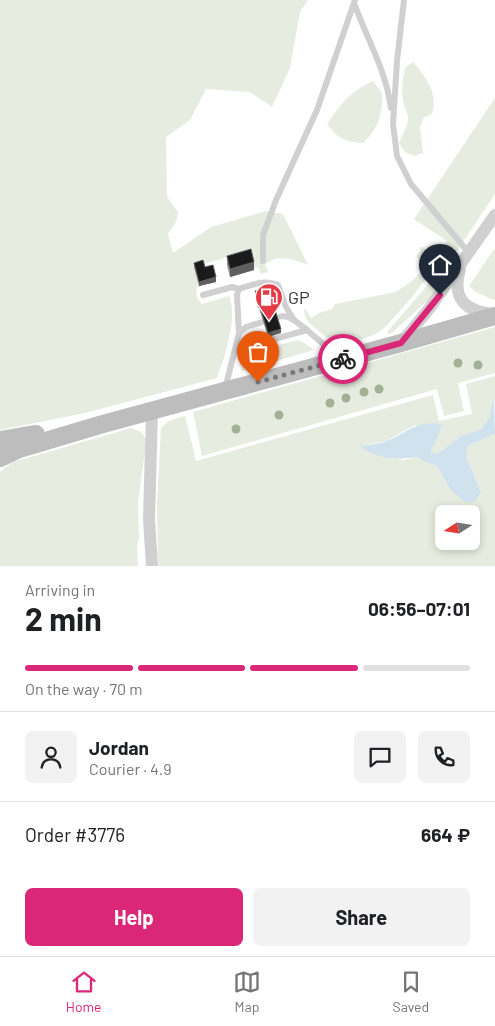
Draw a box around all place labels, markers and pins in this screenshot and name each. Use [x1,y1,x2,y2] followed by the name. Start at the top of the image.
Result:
[419,244,461,295] pin
[254,282,284,321] fuel station icon: GP
[288,286,310,308] place label: GP
[237,331,279,382] pin

